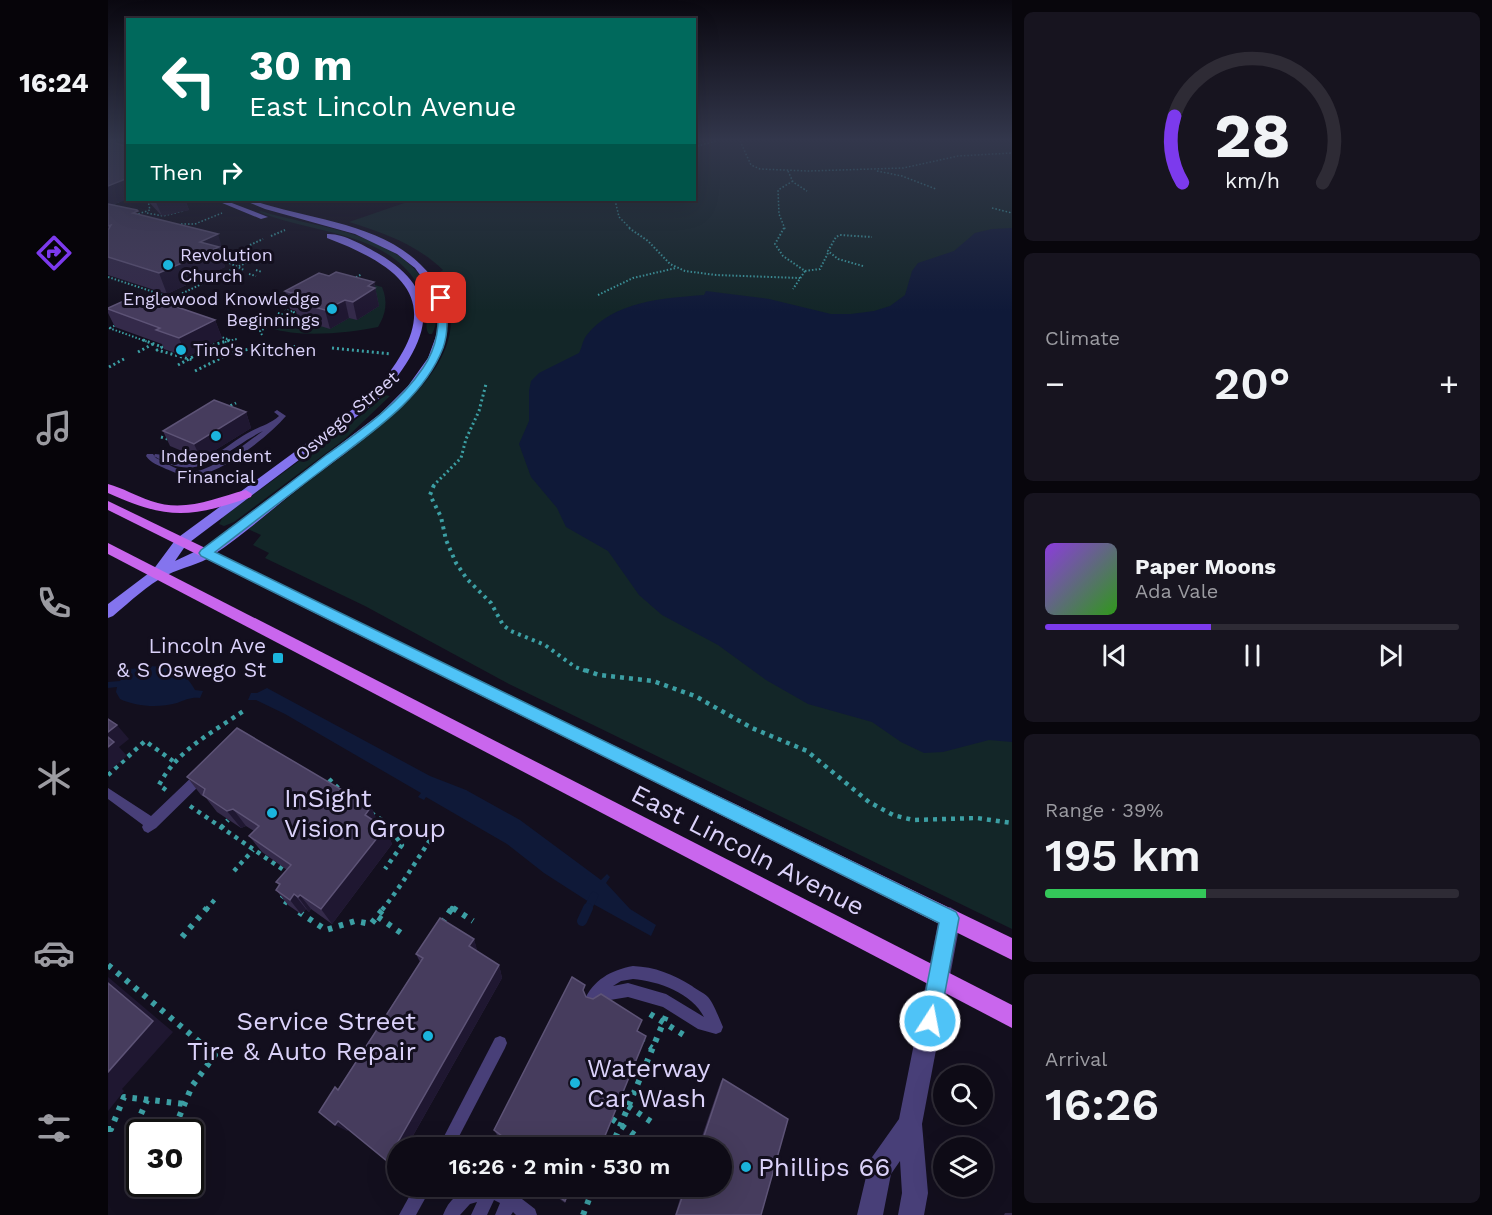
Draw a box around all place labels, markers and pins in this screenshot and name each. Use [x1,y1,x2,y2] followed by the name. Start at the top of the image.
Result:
[180,244,273,286] place label: Revolution Church
[161,258,175,272] marker: Revolution Church
[415,272,466,323] pin
[123,288,320,330] place label: Englewood Knowledge Beginnings
[325,302,339,316] marker: Englewood Knowledge Beginnings
[193,339,316,360] place label: Tino's Kitchen
[174,343,188,357] marker: Tino's Kitchen
[209,429,223,443] marker: Independent Financial
[160,445,272,487] place label: Independent Financial
[116,633,266,682] place label: Lincoln Ave & S Oswego St
[271,651,285,665] marker: Lincoln Ave & S Oswego St
[284,783,446,843] place label: InSight Vision Group
[265,806,279,820] marker: InSight Vision Group
[187,1006,416,1066] place label: Service Street Tire & Auto Repair
[421,1029,435,1043] marker: Service Street Tire & Auto Repair
[587,1053,711,1113] place label: Waterway Car Wash
[568,1076,582,1090] marker: Waterway Car Wash
[758,1152,890,1182] place label: Phillips 66
[739,1160,753,1174] marker: Phillips 66

